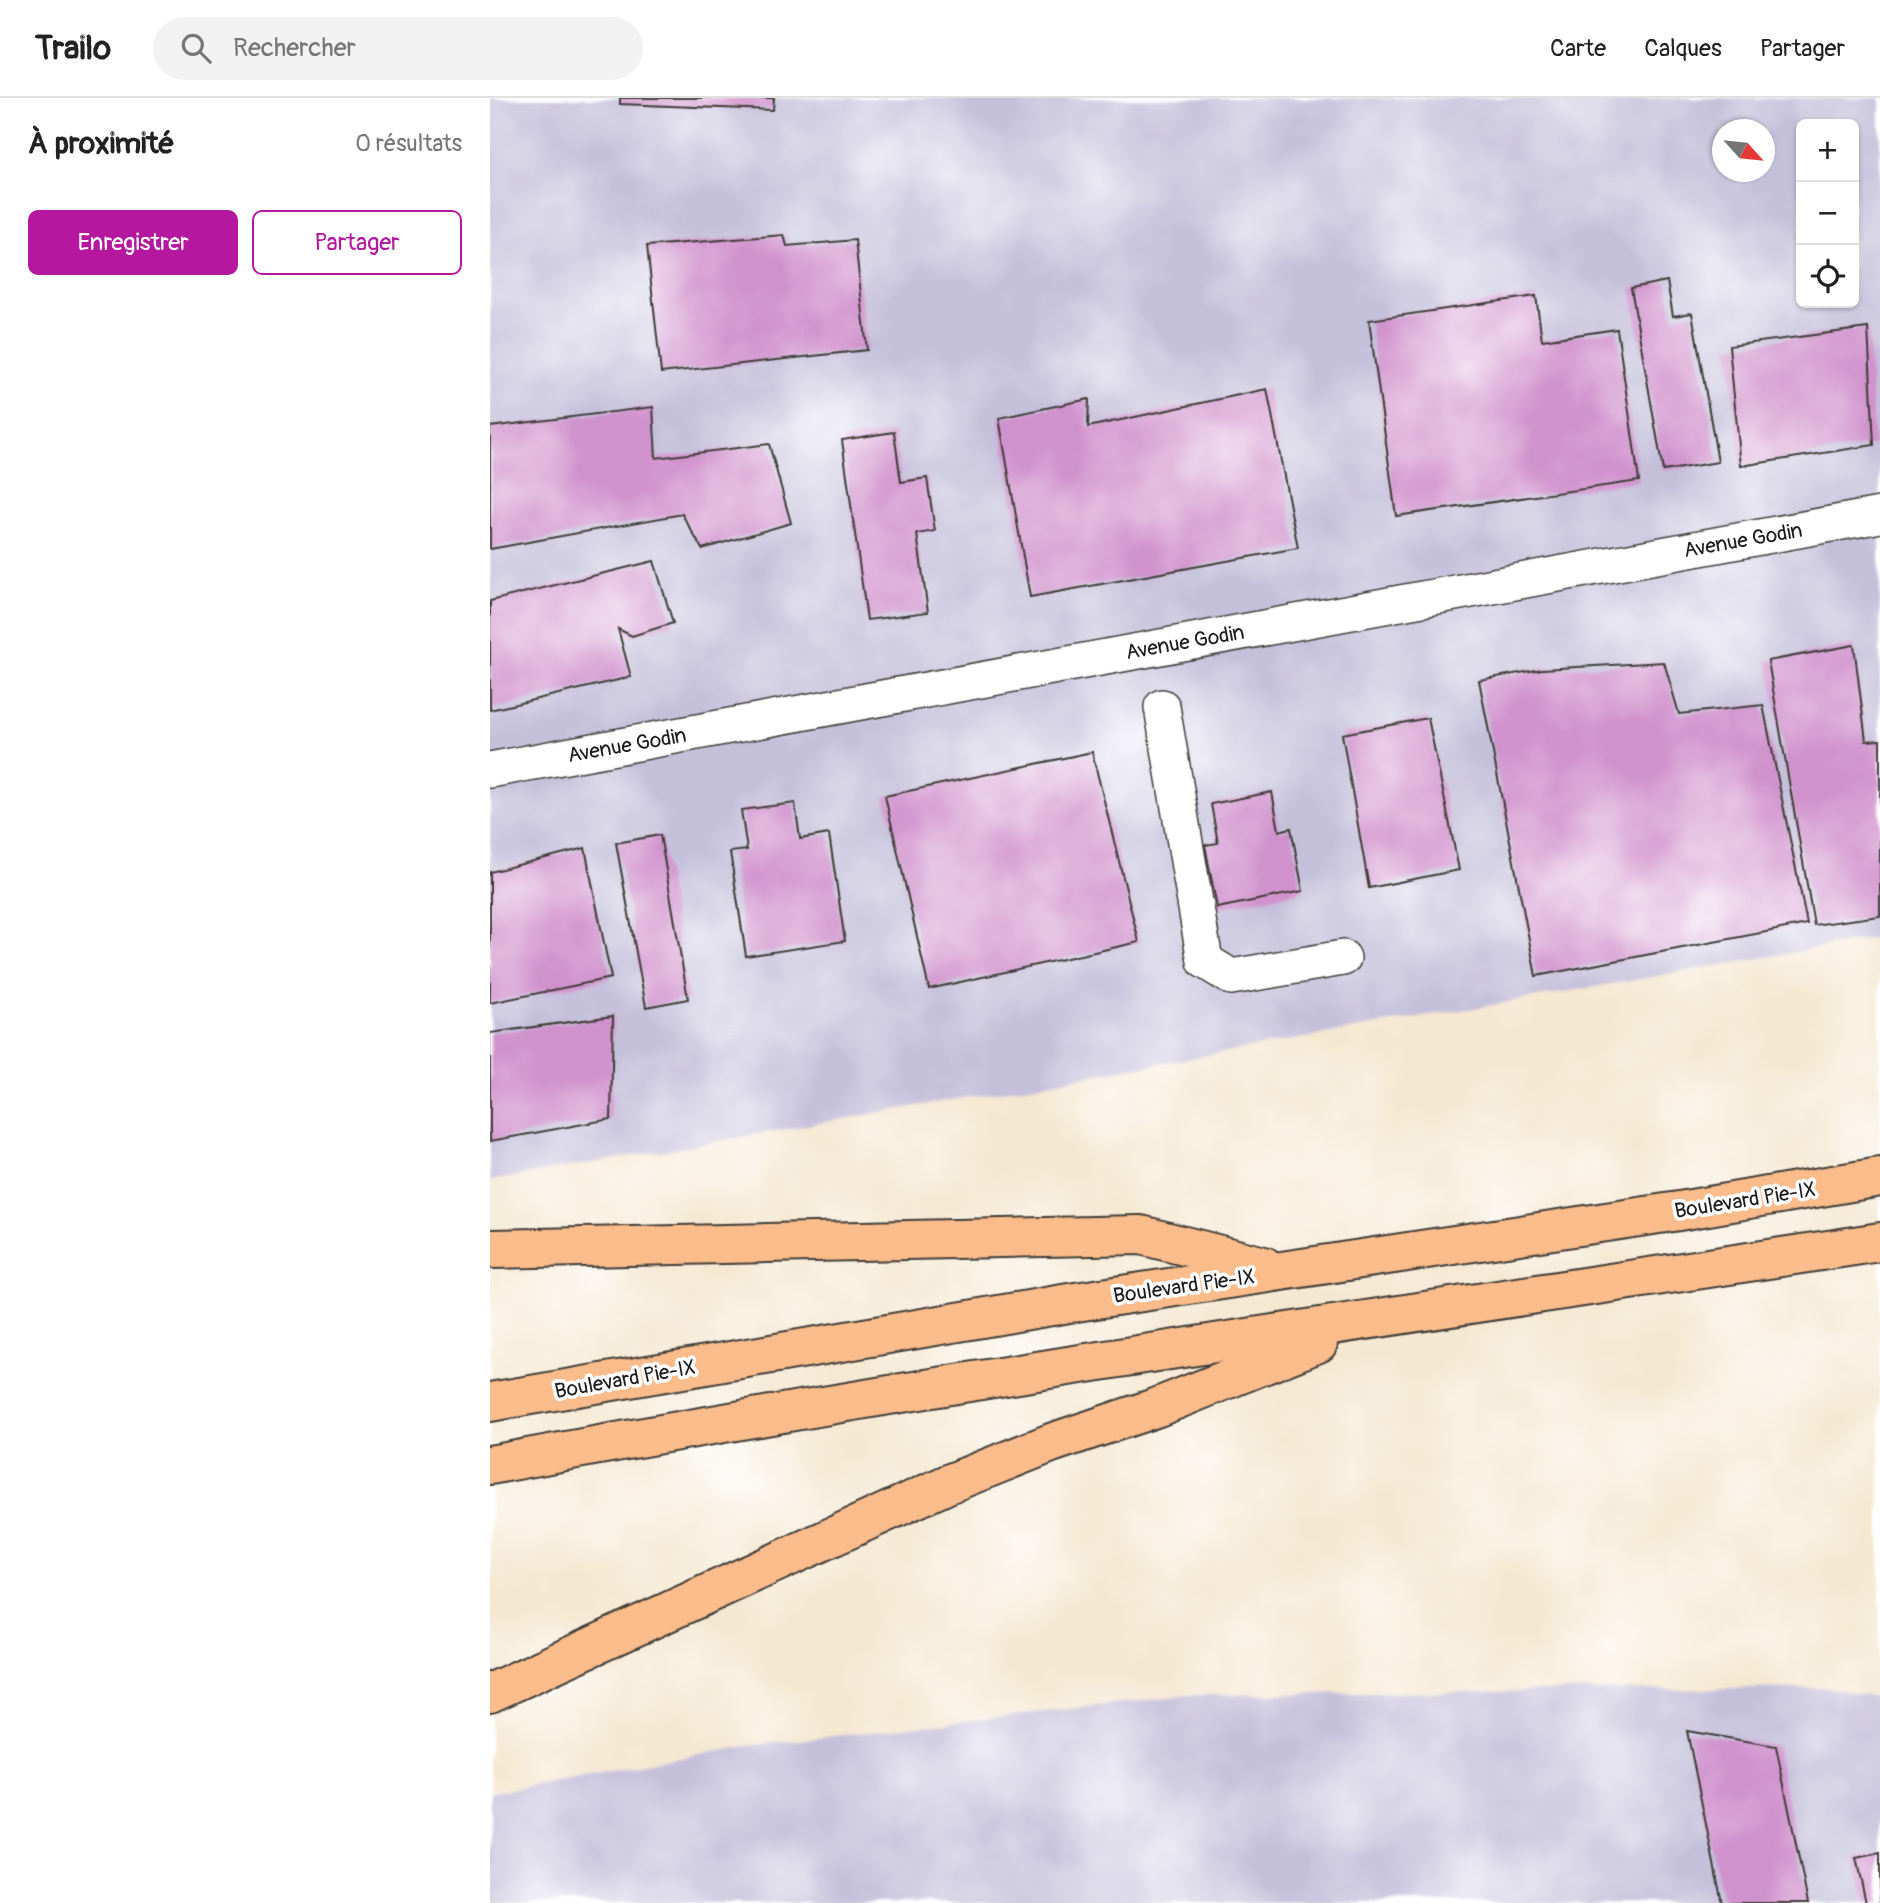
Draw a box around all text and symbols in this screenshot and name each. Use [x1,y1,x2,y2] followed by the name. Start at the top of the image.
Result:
[153,17,643,80] search box
[35,28,111,69] text: Trailo
[177,29,215,67] icon: search
[233,32,356,64] text: Rechercher
[1550,34,1606,63] text: Carte
[1644,34,1722,63] text: Calques
[1760,34,1845,63] text: Partager
[1712,119,1775,182] north arrow
[1796,119,1859,308] map controls
[1796,119,1859,182] button: +
[28,125,174,162] text: À proximité
[355,129,462,158] text: 0 résultats
[1796,182,1859,245] button: −
[28,210,238,275] button: Enregistrer
[252,210,462,275] button: Partager
[1796,245,1859,308] button: locate
[1682,517,1805,564] street label: Avenue Godin
[1124,619,1247,666] street label: Avenue Godin
[566,722,689,769] street label: Avenue Godin
[1673,1176,1818,1225] street label: Boulevard Pie-IX
[1112,1263,1257,1310] street label: Boulevard Pie-IX
[552,1354,698,1405] street label: Boulevard Pie-IX

